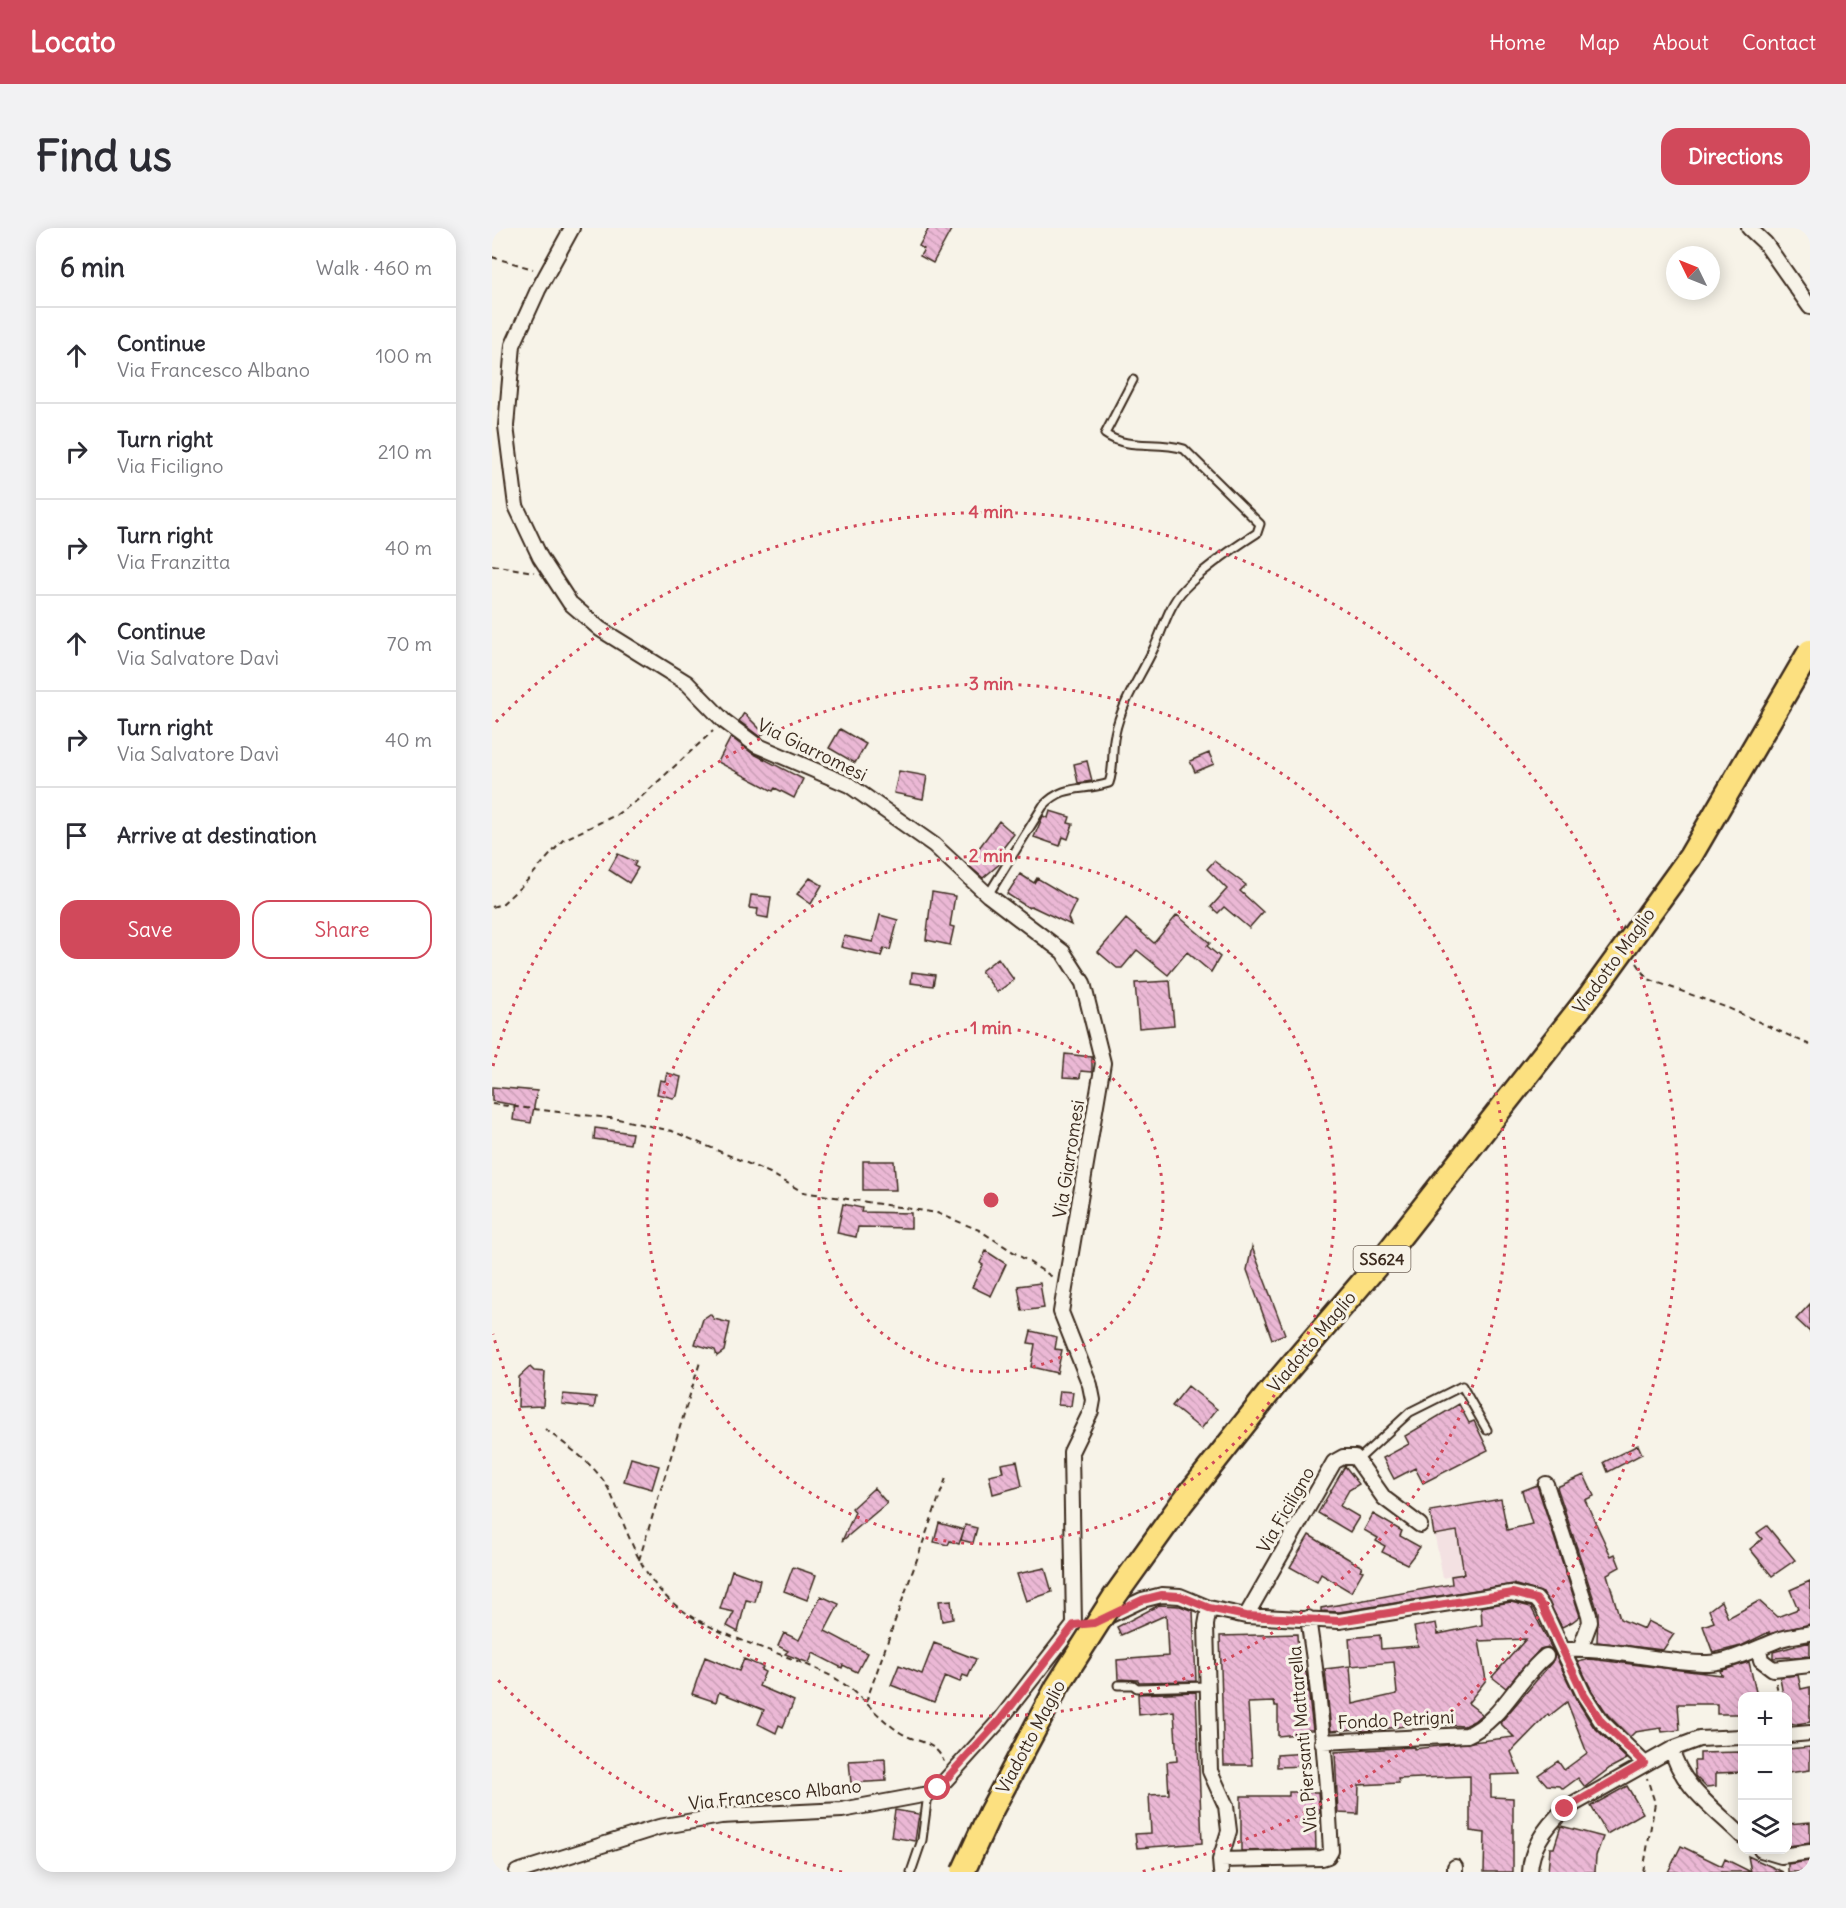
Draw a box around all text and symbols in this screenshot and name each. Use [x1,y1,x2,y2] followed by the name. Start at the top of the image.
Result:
[30,24,116,60] text: Locato
[1489,29,1546,56] text: Home
[1579,29,1620,56] text: Map
[1653,29,1709,56] text: About
[1742,29,1816,56] text: Contact
[1661,128,1810,185] button: Directions
[36,130,172,182] text: Find us
[1666,246,1720,300] north arrow
[60,251,125,284] text: 6 min
[316,255,432,280] text: Walk · 460 m
[117,329,206,357] text: Continue
[60,339,93,372] icon: ahead
[375,343,432,368] text: 100 m
[117,357,310,382] text: Via Francesco Albano
[117,425,213,453] text: Turn right
[60,435,93,468] icon: right
[378,439,432,464] text: 210 m
[117,453,224,478] text: Via Ficiligno
[969,500,1014,523] text: 4 min
[117,521,213,549] text: Turn right
[60,531,93,564] icon: right
[385,535,432,560] text: 40 m
[117,549,231,574] text: Via Franzitta
[117,617,206,645] text: Continue
[60,627,93,660] icon: ahead
[387,631,432,656] text: 70 m
[117,645,279,670] text: Via Salvatore Davì
[969,672,1014,695] text: 3 min
[117,713,213,741] text: Turn right
[753,713,871,786] street label: Via Giarromesi
[60,723,93,756] icon: right
[385,727,432,752] text: 40 m
[117,741,279,766] text: Via Salvatore Davì
[60,819,93,852] icon: arrive
[117,821,317,849] text: Arrive at destination
[969,844,1014,867] text: 2 min
[60,900,240,959] button: Save
[252,900,432,959] button: Share
[1567,903,1660,1018] street label: Viadotto Maglio
[970,1016,1012,1039] text: 1 min
[1048,1098,1089,1220] street label: Via Giarromesi
[981,1190,1001,1210] centre of rings
[1354,1246,1410,1272] road number: SS624
[1262,1286,1361,1397] street label: Viadotto Maglio
[1252,1462,1320,1557] street label: Via Ficiligno
[1283,1645,1322,1833] street label: Via Piersanti Mattarella
[991,1676,1070,1798] street label: Viadotto Maglio
[1738,1692,1792,1854] map controls
[1738,1692,1792,1746] button: +
[1337,1705,1455,1734] street label: Fondo Petrigni
[1738,1746,1792,1800] button: −
[687,1774,862,1815] street label: Via Francesco Albano
[924,1774,950,1800] route start
[1551,1795,1577,1821] route end
[1738,1800,1792,1854] button: layers

